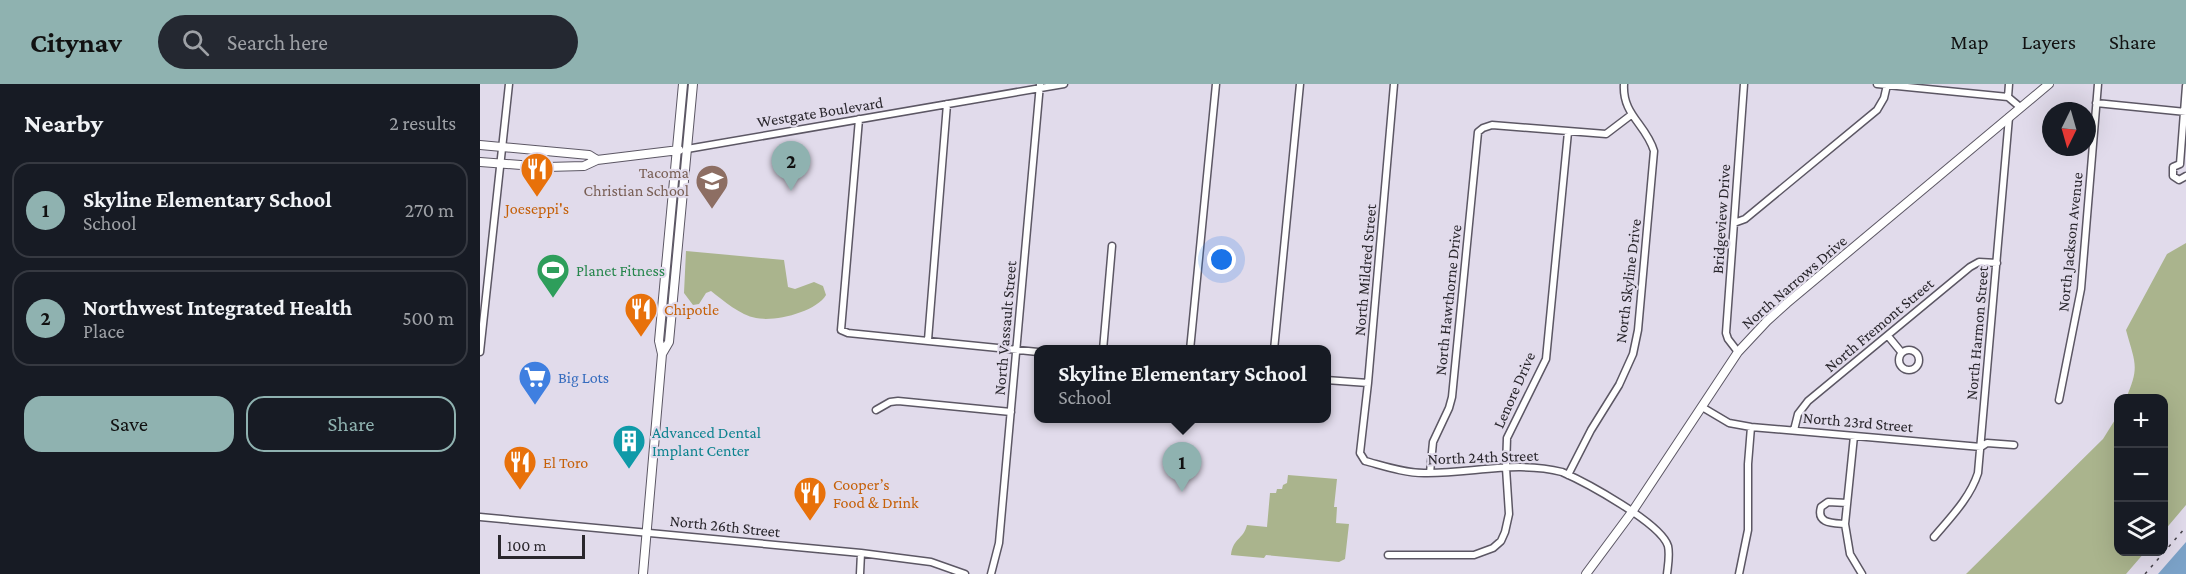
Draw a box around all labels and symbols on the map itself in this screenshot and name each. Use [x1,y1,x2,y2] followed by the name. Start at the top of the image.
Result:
[756,94,885,131] street label: Westgate Boulevard
[2042,102,2096,156] north arrow
[772,141,810,191] pin: 2
[519,151,555,198] restaurant icon: Joeseppi's
[694,163,730,210] school or university icon: Tacoma Christian School
[584,164,690,199] place label: Tacoma Christian School
[1709,164,1734,274] street label: Bridgeview Drive
[2054,171,2087,313] street label: North Jackson Avenue
[503,200,569,218] place label: Joeseppi's
[1351,203,1379,337] street label: North Mildred Street
[1612,218,1645,344] street label: North Skyline Drive
[1432,224,1464,376] street label: North Hawthorne Drive
[1738,232,1850,332] street label: North Narrows Drive
[1207,245,1236,274] your location
[535,252,571,299] sports icon: Planet Fitness
[991,259,1019,396] street label: North Vassault Street
[576,262,665,279] place label: Planet Fitness
[1963,265,1991,401] street label: North Harmon Street
[1821,274,1937,375] street label: North Fremont Street
[623,291,659,338] restaurant icon: Chipotle
[664,301,719,319] place label: Chipotle
[1490,349,1538,431] street label: Lenore Drive
[517,359,553,406] supermarket icon: Big Lots
[558,369,609,387] place label: Big Lots
[1802,409,1914,435] street label: North 23rd Street
[611,423,647,470] building icon: Advanced Dental Implant Center
[652,424,761,460] place label: Advanced Dental Implant Center
[1162,442,1202,492] pin: 1
[502,444,538,491] restaurant icon: El Toro
[1427,447,1540,467] street label: North 24th Street
[543,454,588,471] place label: El Toro
[792,475,828,522] restaurant icon: Cooper’s Food & Drink
[833,476,919,511] place label: Cooper’s Food & Drink
[669,512,782,540] street label: North 26th Street
[498,532,585,560] scale bar

